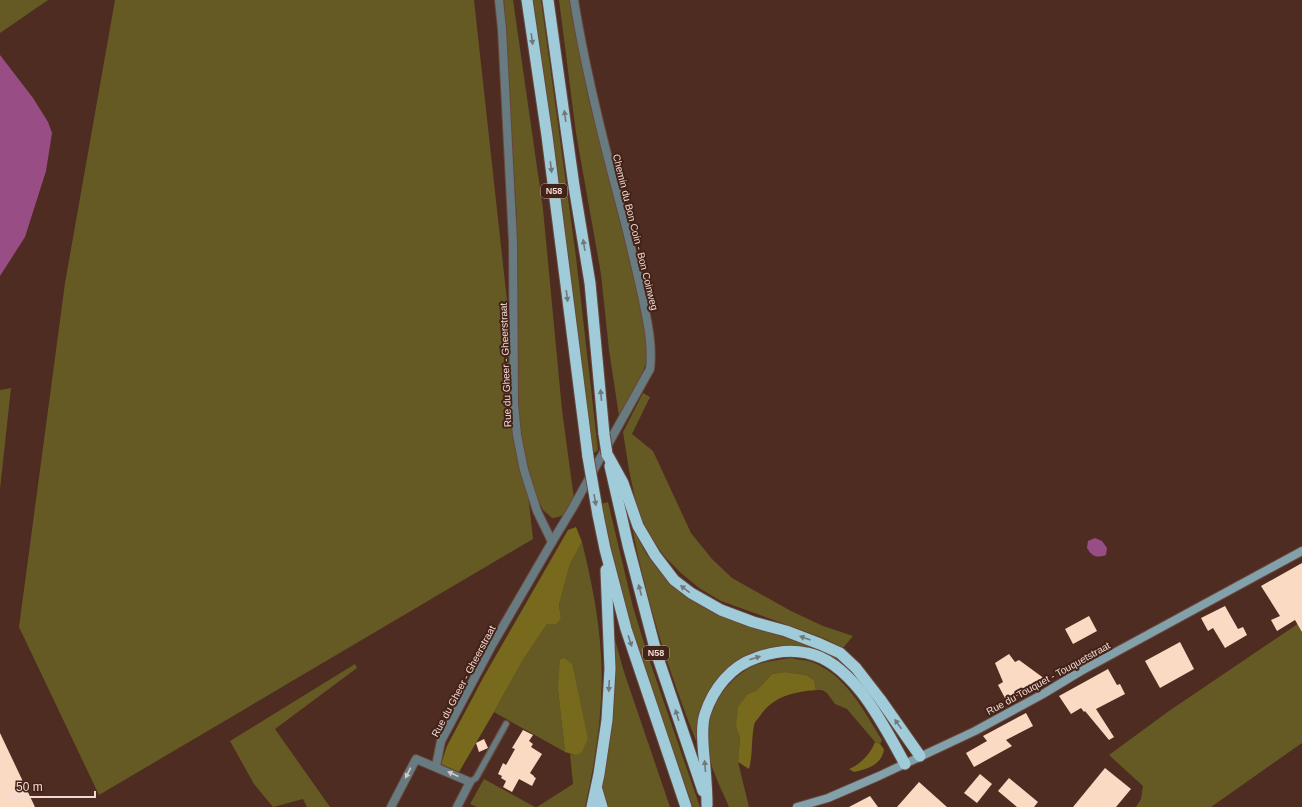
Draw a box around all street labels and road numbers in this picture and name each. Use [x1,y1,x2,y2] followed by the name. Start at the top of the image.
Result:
[611,153,660,311] street label: Chemin du Bon Coin - Bon Coinweg
[541,184,567,198] road number: N58
[498,302,513,427] street label: Rue du Gheer - Gheerstraat
[429,623,498,739] street label: Rue du Gheer - Gheerstraat
[984,640,1112,717] street label: Rue du Touquet - Touquetstraat
[643,646,669,660] road number: N58

